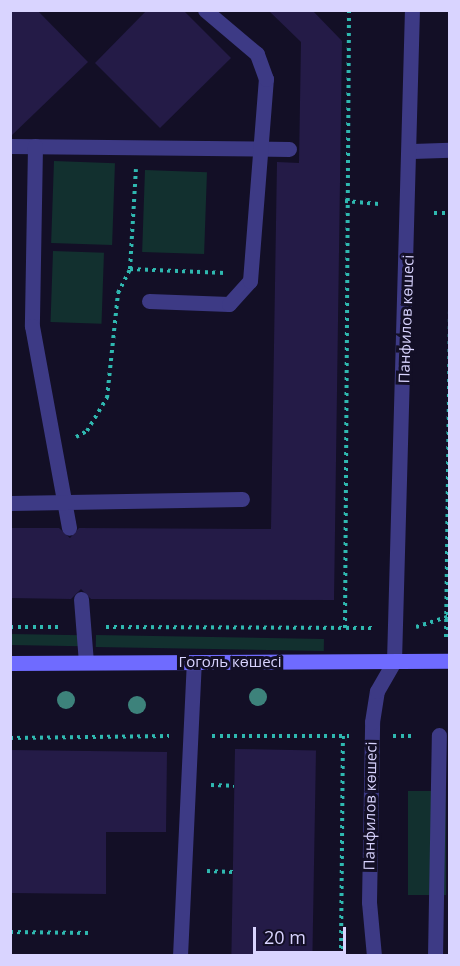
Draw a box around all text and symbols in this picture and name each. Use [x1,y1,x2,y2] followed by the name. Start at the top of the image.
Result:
[395,254,417,384] street label: Панфилов көшесі
[178,653,282,671] street label: Гоголь көшесі
[360,742,380,870] street label: Панфилов көшесі
[256,915,349,953] scale bar
[264,925,306,949] text: 20 m

